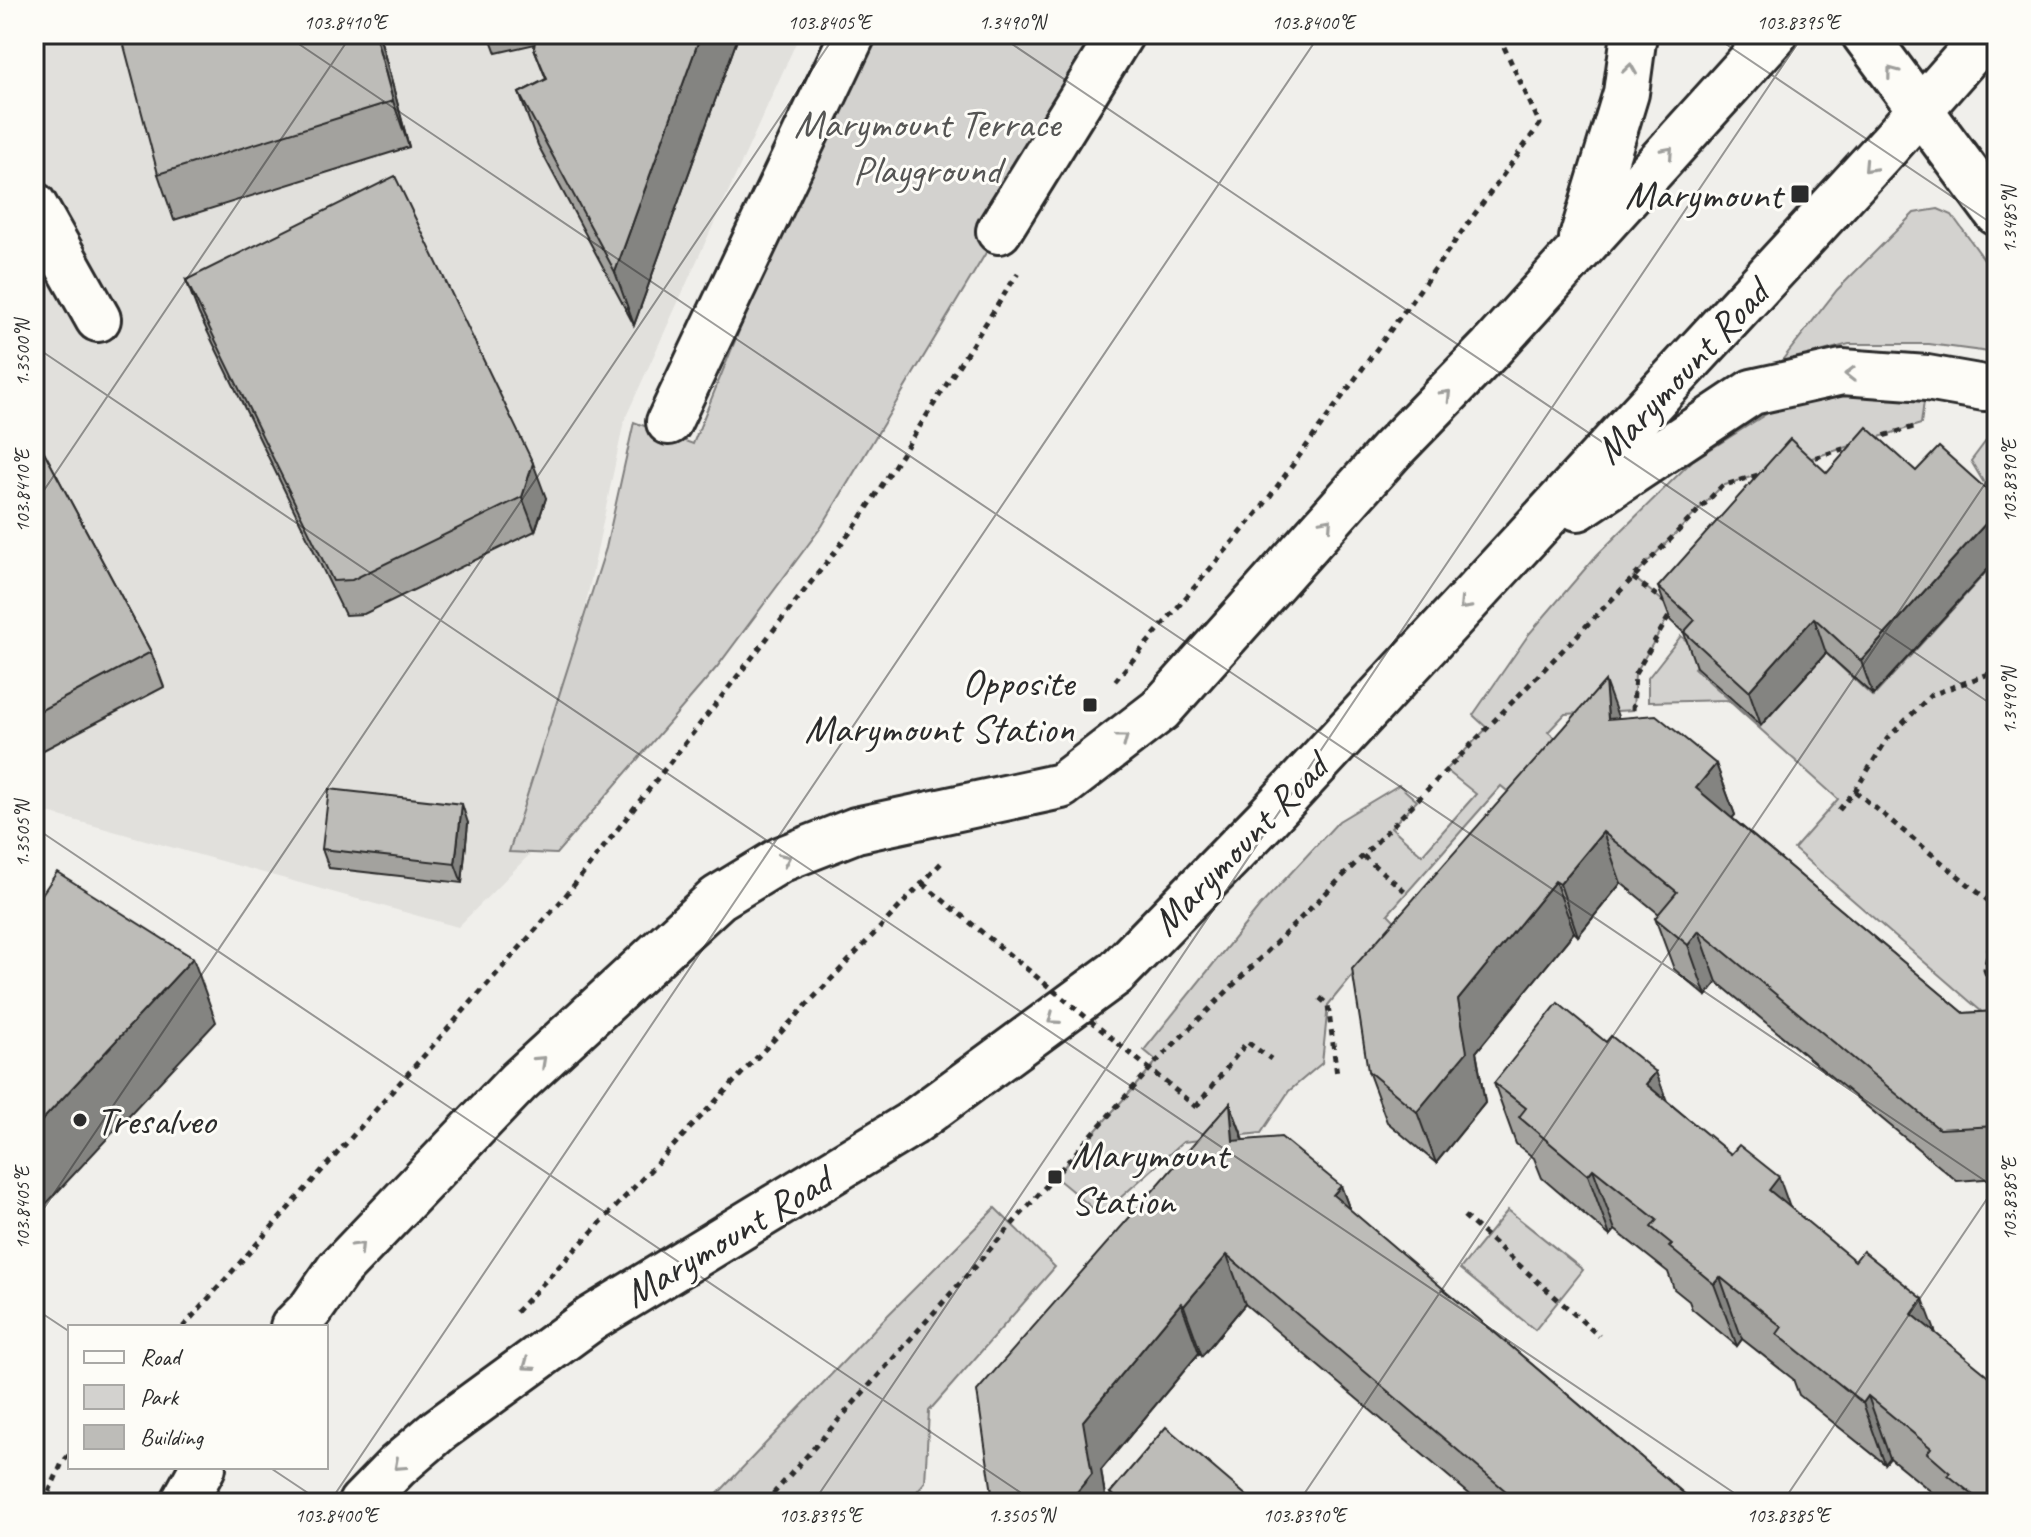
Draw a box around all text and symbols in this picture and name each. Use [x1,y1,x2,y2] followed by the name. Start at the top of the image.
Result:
[303,10,389,35] text: 103.8410°E
[787,10,873,35] text: 103.8405°E
[979,10,1048,35] text: 1.3490°N
[1271,10,1357,35] text: 103.8400°E
[1756,10,1842,35] text: 103.8395°E
[1621,62,1638,76] one-way arrow
[1888,66,1902,80] one-way arrow
[794,99,1063,195] park label: Marymount Terrace Playground
[1659,147,1673,162] one-way arrow
[1864,158,1878,173] one-way arrow
[1625,170,1786,220] place label: Marymount
[1789,183,1811,205] marker: Marymount
[1997,184,2022,253] text: 1.3485°N
[1584,265,1783,474] street label: Marymount Road
[10,317,35,386] text: 1.3500°N
[1843,365,1856,383] one-way arrow
[1436,390,1451,404] one-way arrow
[1997,437,2022,523] text: 103.8390°E
[10,447,35,533] text: 103.8410°E
[1317,517,1331,532] one-way arrow
[1460,596,1474,611] one-way arrow
[804,658,1077,754] place label: Opposite Marymount Station
[1997,665,2022,734] text: 1.3490°N
[1081,696,1099,714] marker: Opposite Marymount Station
[1114,734,1129,748] one-way arrow
[1141,740,1342,946] street label: Marymount Road
[10,798,35,867] text: 1.3505°N
[777,853,792,869] one-way arrow
[1047,1010,1062,1024] one-way arrow
[532,1056,546,1071] one-way arrow
[96,1096,217,1146] place label: Tresalveo
[71,1111,89,1129] marker: Tresalveo
[1071,1130,1232,1226] place label: Marymount Station
[615,1153,845,1318] street label: Marymount Road
[1997,1155,2022,1241] text: 103.8385°E
[10,1164,35,1250] text: 103.8405°E
[1046,1168,1064,1186] marker: Marymount Station
[350,1242,364,1256] one-way arrow
[68,1325,328,1469] legend
[140,1342,184,1372] text: Road
[522,1356,537,1370] one-way arrow
[140,1382,180,1412] text: Park
[140,1422,205,1452] text: Building
[393,1456,408,1470] one-way arrow
[294,1503,380,1528] text: 103.8400°E
[778,1503,864,1528] text: 103.8395°E
[988,1503,1057,1528] text: 1.3505°N
[1262,1503,1348,1528] text: 103.8390°E
[1746,1503,1832,1528] text: 103.8385°E

